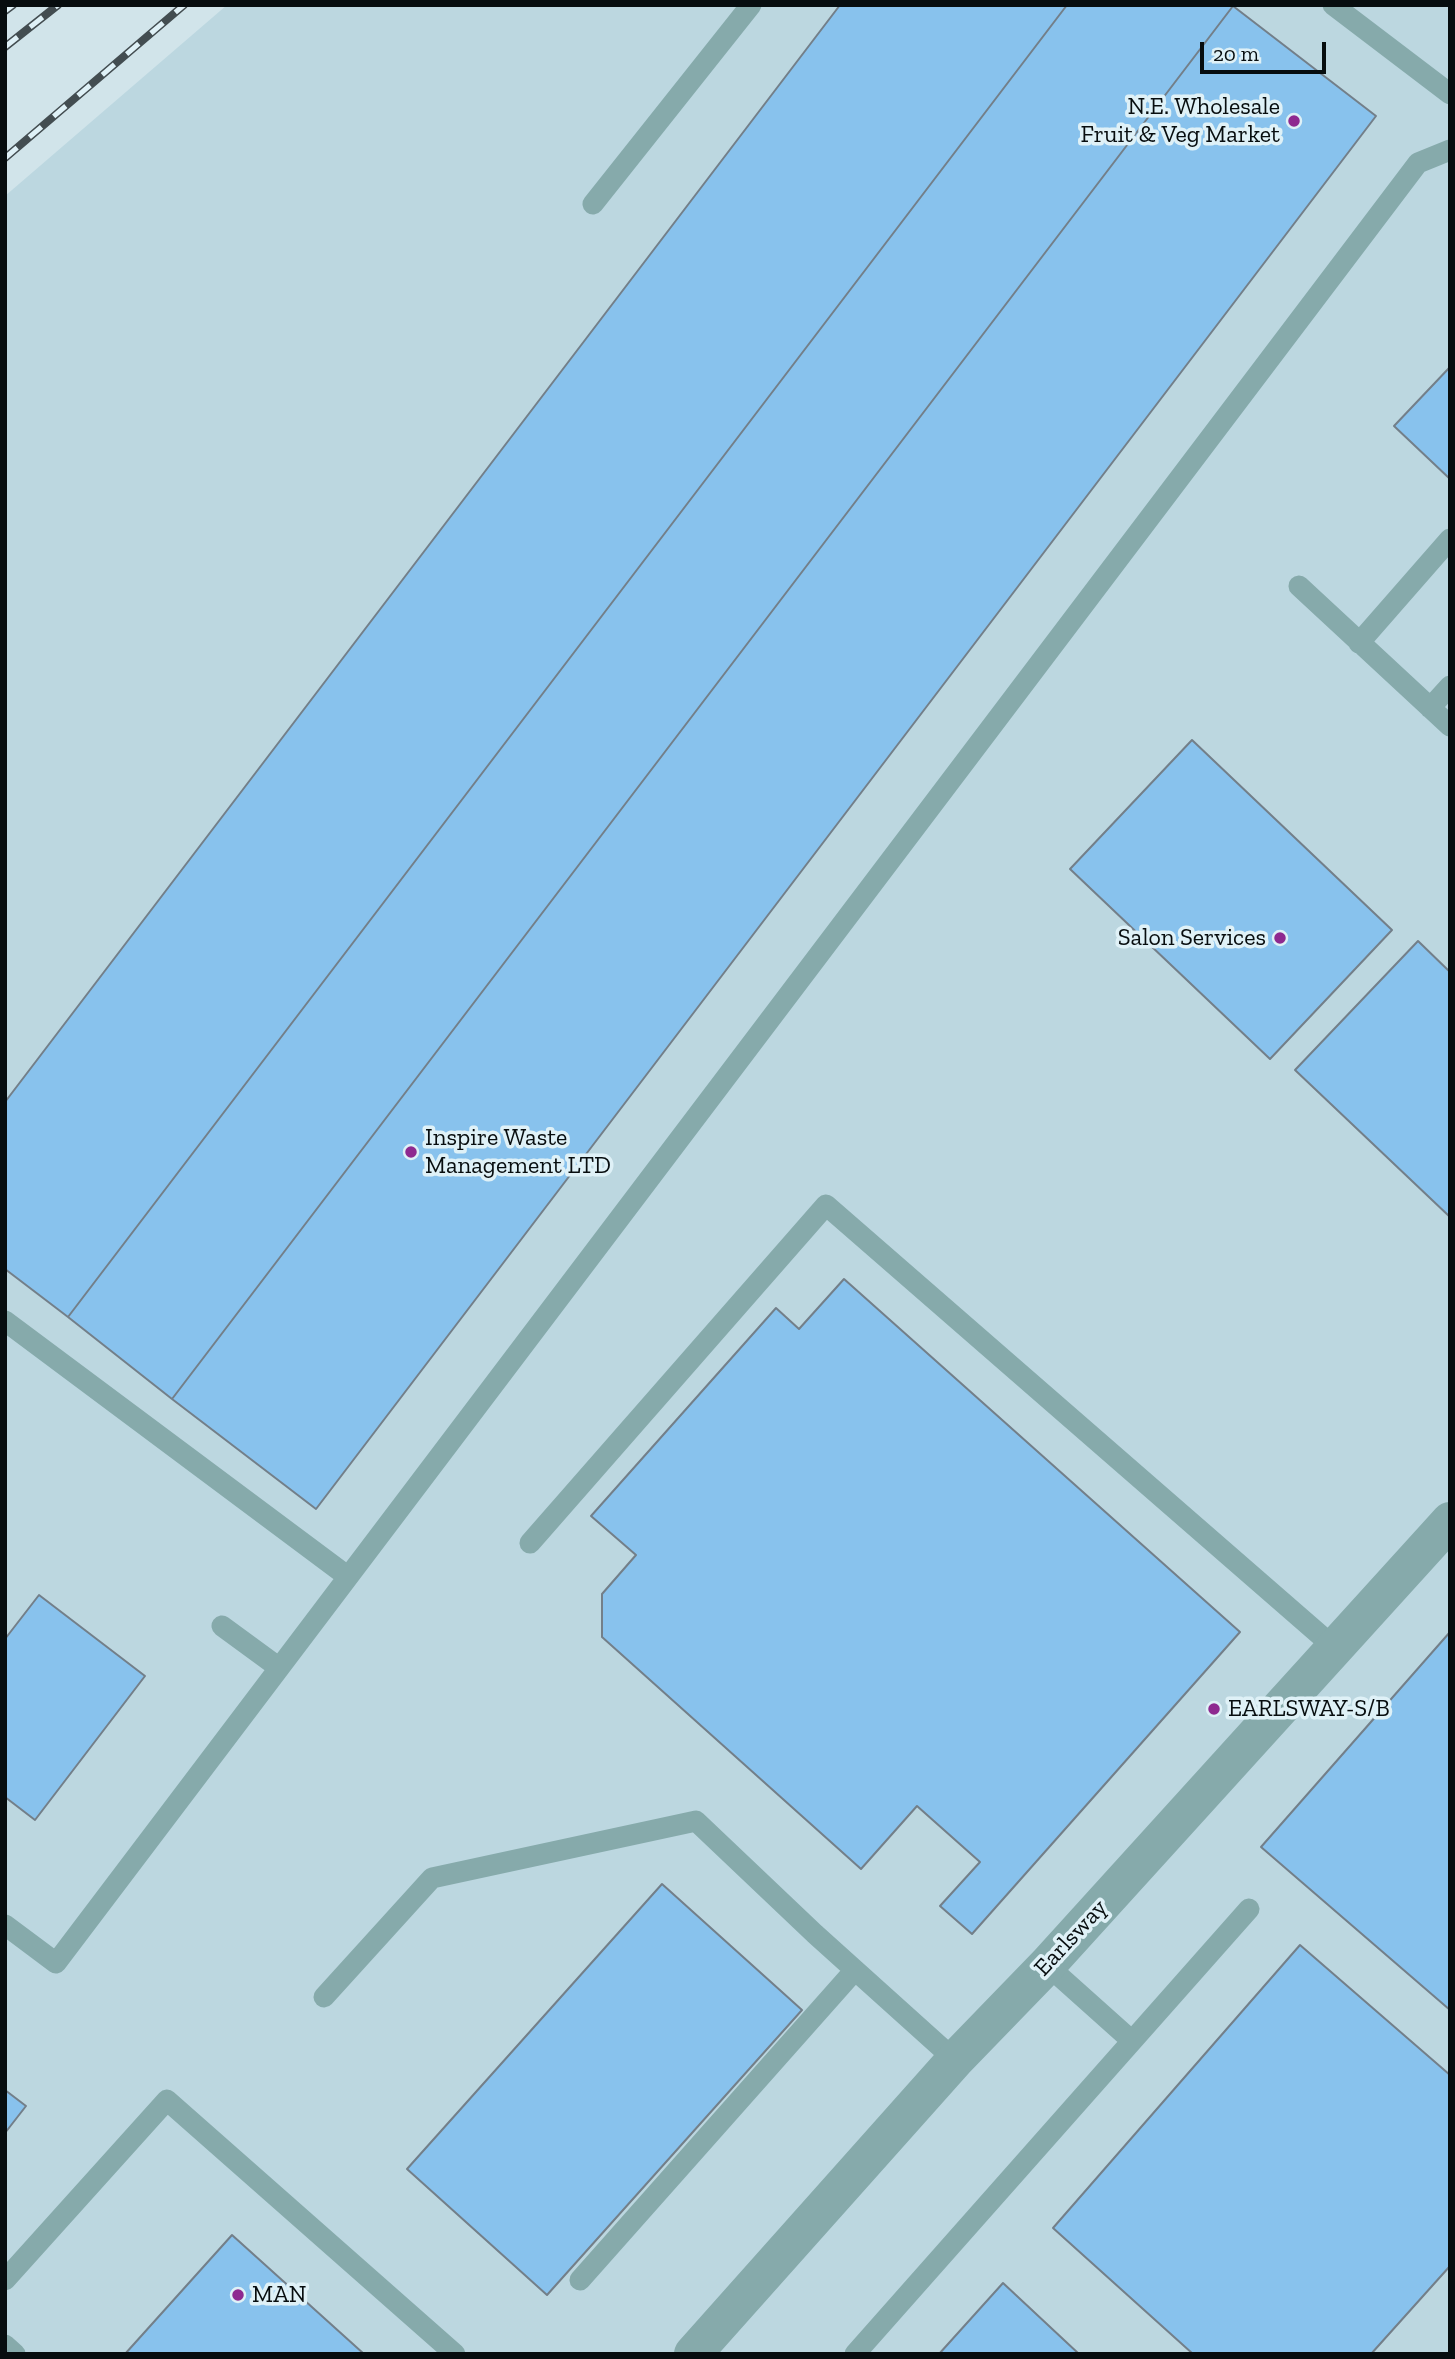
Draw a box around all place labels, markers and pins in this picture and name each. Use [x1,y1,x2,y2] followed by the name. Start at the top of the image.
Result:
[1080,93,1280,149] place label: N.E. Wholesale Fruit & Veg Market
[1286,113,1302,129] marker: N.E. Wholesale Fruit & Veg Market
[1118,924,1266,952] place label: Salon Services
[1272,930,1288,946] marker: Salon Services
[425,1124,611,1180] place label: Inspire Waste Management LTD
[403,1144,419,1160] marker: Inspire Waste Management LTD
[1228,1695,1390,1723] place label: EARLSWAY-S/B
[1206,1701,1222,1717] marker: EARLSWAY-S/B
[252,2281,306,2309] place label: MAN
[230,2287,246,2303] marker: MAN

